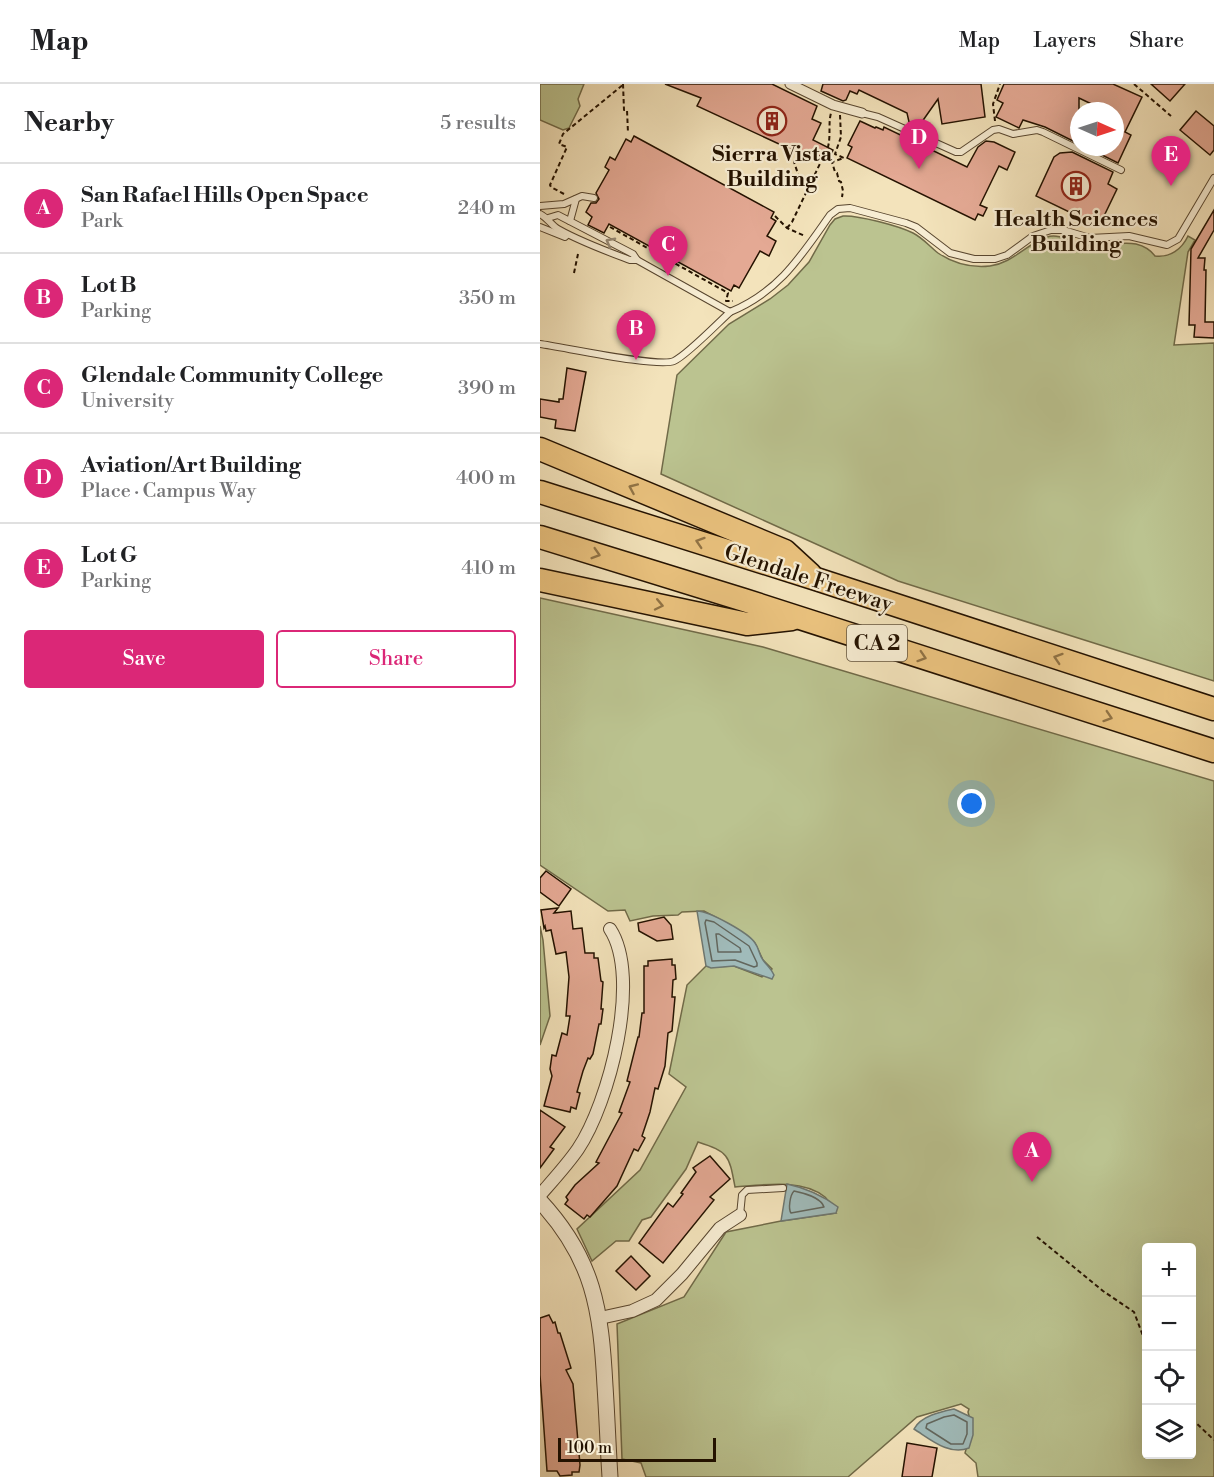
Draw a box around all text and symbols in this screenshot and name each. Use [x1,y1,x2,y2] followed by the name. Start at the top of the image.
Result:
[30,24,89,59] text: Map
[959,28,1000,54] text: Map
[1033,28,1096,54] text: Layers
[1129,28,1184,54] text: Share
[1070,102,1124,156] north arrow
[756,105,788,137] building icon: Sierra Vista Building
[24,107,114,139] text: Nearby
[440,111,516,136] text: 5 results
[900,120,938,169] pin: D
[1152,136,1190,186] pin: E
[712,141,833,193] place label: Sierra Vista Building
[1060,170,1092,202] building icon: Health Sciences Building
[81,182,369,209] text: San Rafael Hills Open Space
[36,196,51,221] text: A
[458,196,516,221] text: 240 m
[994,206,1158,258] place label: Health Sciences Building
[81,209,123,234] text: Park
[648,226,688,276] pin: C
[605,238,616,249] one-way arrow
[81,272,137,299] text: Lot B
[36,286,51,311] text: B
[459,286,516,311] text: 350 m
[81,299,151,324] text: Parking
[616,310,656,360] pin: B
[81,362,383,389] text: Glendale Community College
[36,376,51,401] text: C
[458,376,516,401] text: 390 m
[81,389,174,414] text: University
[81,452,301,479] text: Aviation/Art Building
[36,466,51,491] text: D
[456,466,516,491] text: 400 m
[81,479,256,504] text: Place · Campus Way
[629,483,640,495] one-way arrow
[695,537,706,550] one-way arrow
[721,538,896,618] street label: Glendale Freeway
[81,542,137,569] text: Lot G
[590,547,601,559] one-way arrow
[37,556,50,581] text: E
[461,556,516,581] text: 410 m
[81,569,151,594] text: Parking
[654,598,664,611] one-way arrow
[847,625,907,661] road number: CA 2
[24,630,264,688] button: Save
[276,630,516,688] button: Share
[916,650,927,662] one-way arrow
[1053,653,1064,666] one-way arrow
[1102,710,1113,722] one-way arrow
[957,789,986,818] your location
[1012,1132,1052,1182] pin: A
[1142,1243,1196,1459] map controls
[1142,1243,1196,1297] button: +
[1142,1297,1196,1351] button: −
[1142,1351,1196,1405] button: locate
[1142,1405,1196,1459] button: layers
[558,1435,716,1462] scale bar
[567,1438,612,1458] text: 100 m

